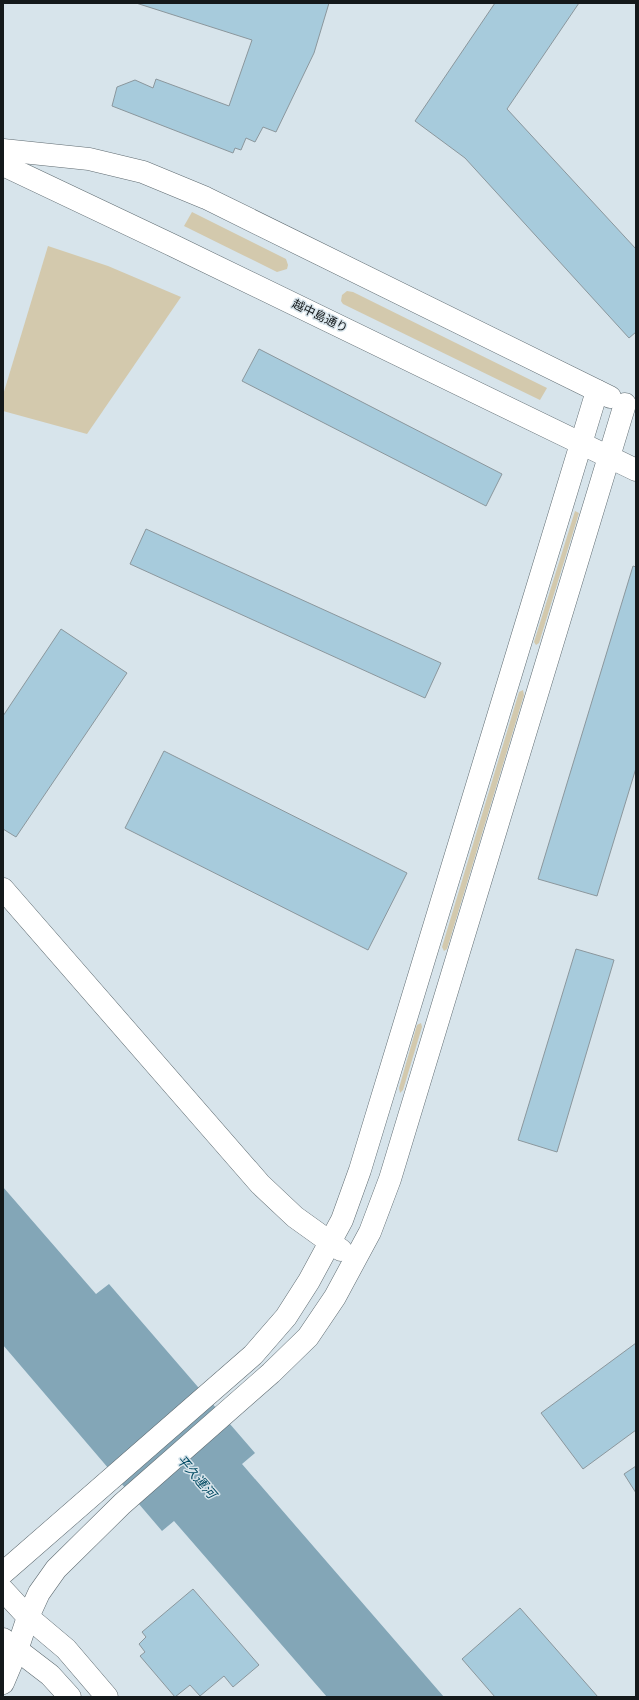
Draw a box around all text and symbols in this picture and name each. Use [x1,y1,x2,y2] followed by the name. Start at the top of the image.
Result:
[290,296,350,336] street label: 越中島通り
[172,1451,222,1505] water label: 平久運河

